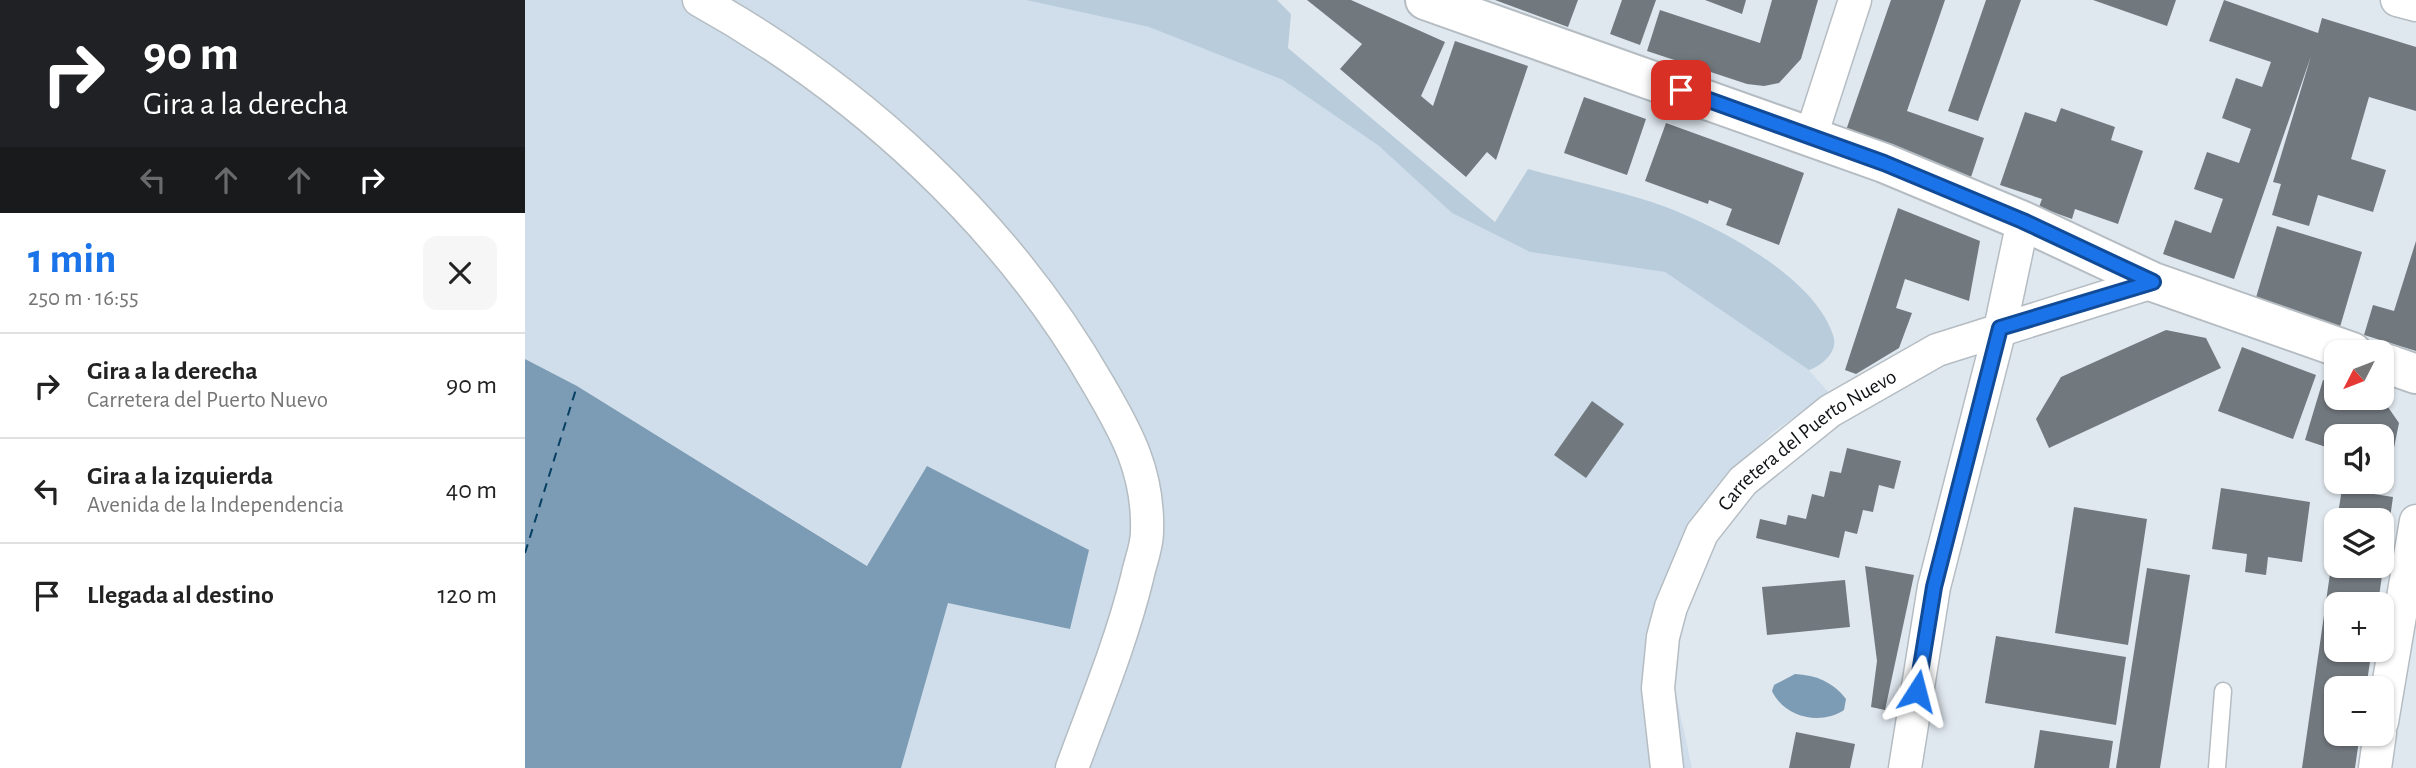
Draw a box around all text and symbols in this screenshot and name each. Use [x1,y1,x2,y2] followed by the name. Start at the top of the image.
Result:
[28,28,119,119] icon: right
[143,30,239,79] text: 90 m
[1651,60,1711,120] pin
[1662,71,1700,109] icon: arrive
[143,88,348,120] text: Gira a la derecha
[134,161,172,199] icon: left
[207,161,245,199] icon: ahead
[280,161,318,199] icon: ahead
[353,161,391,199] icon: right
[423,236,497,310] button: close
[28,238,117,280] text: 1 min
[28,287,139,310] text: 250 m · 16:55
[2324,340,2394,410] north arrow
[2324,340,2394,746] map controls
[87,358,258,384] text: Gira a la derecha
[1714,366,1900,515] street label: Carretera del Puerto Nuevo
[28,367,66,405] icon: right
[446,372,497,398] text: 90 m
[87,389,328,412] text: Carretera del Puerto Nuevo
[2324,424,2394,494] button: sound
[87,463,273,489] text: Gira a la izquierda
[28,472,66,510] icon: left
[446,477,497,503] text: 40 m
[87,494,344,517] text: Avenida de la Independencia
[2324,508,2394,578] button: layers
[28,577,66,615] icon: arrive
[87,582,274,608] text: Llegada al destino
[437,582,497,608] text: 120 m
[2324,592,2394,662] button: +
[1880,654,1954,728] position arrow
[2324,676,2394,746] button: −

